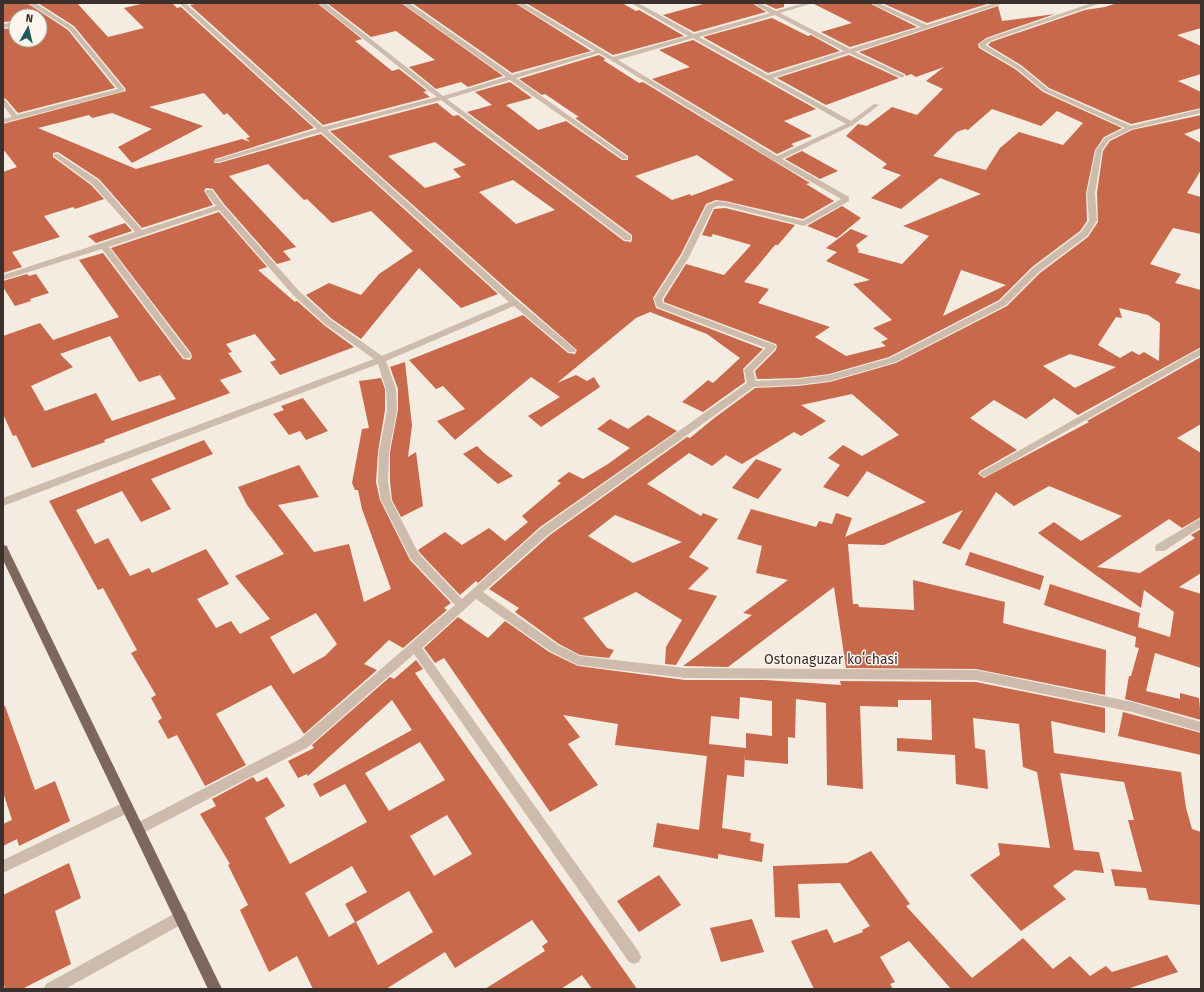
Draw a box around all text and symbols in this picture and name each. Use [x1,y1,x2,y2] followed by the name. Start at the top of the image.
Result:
[8,8,48,48] north arrow
[25,12,34,26] text: N
[764,651,898,668] street label: Ostonaguzar koʻchasi

